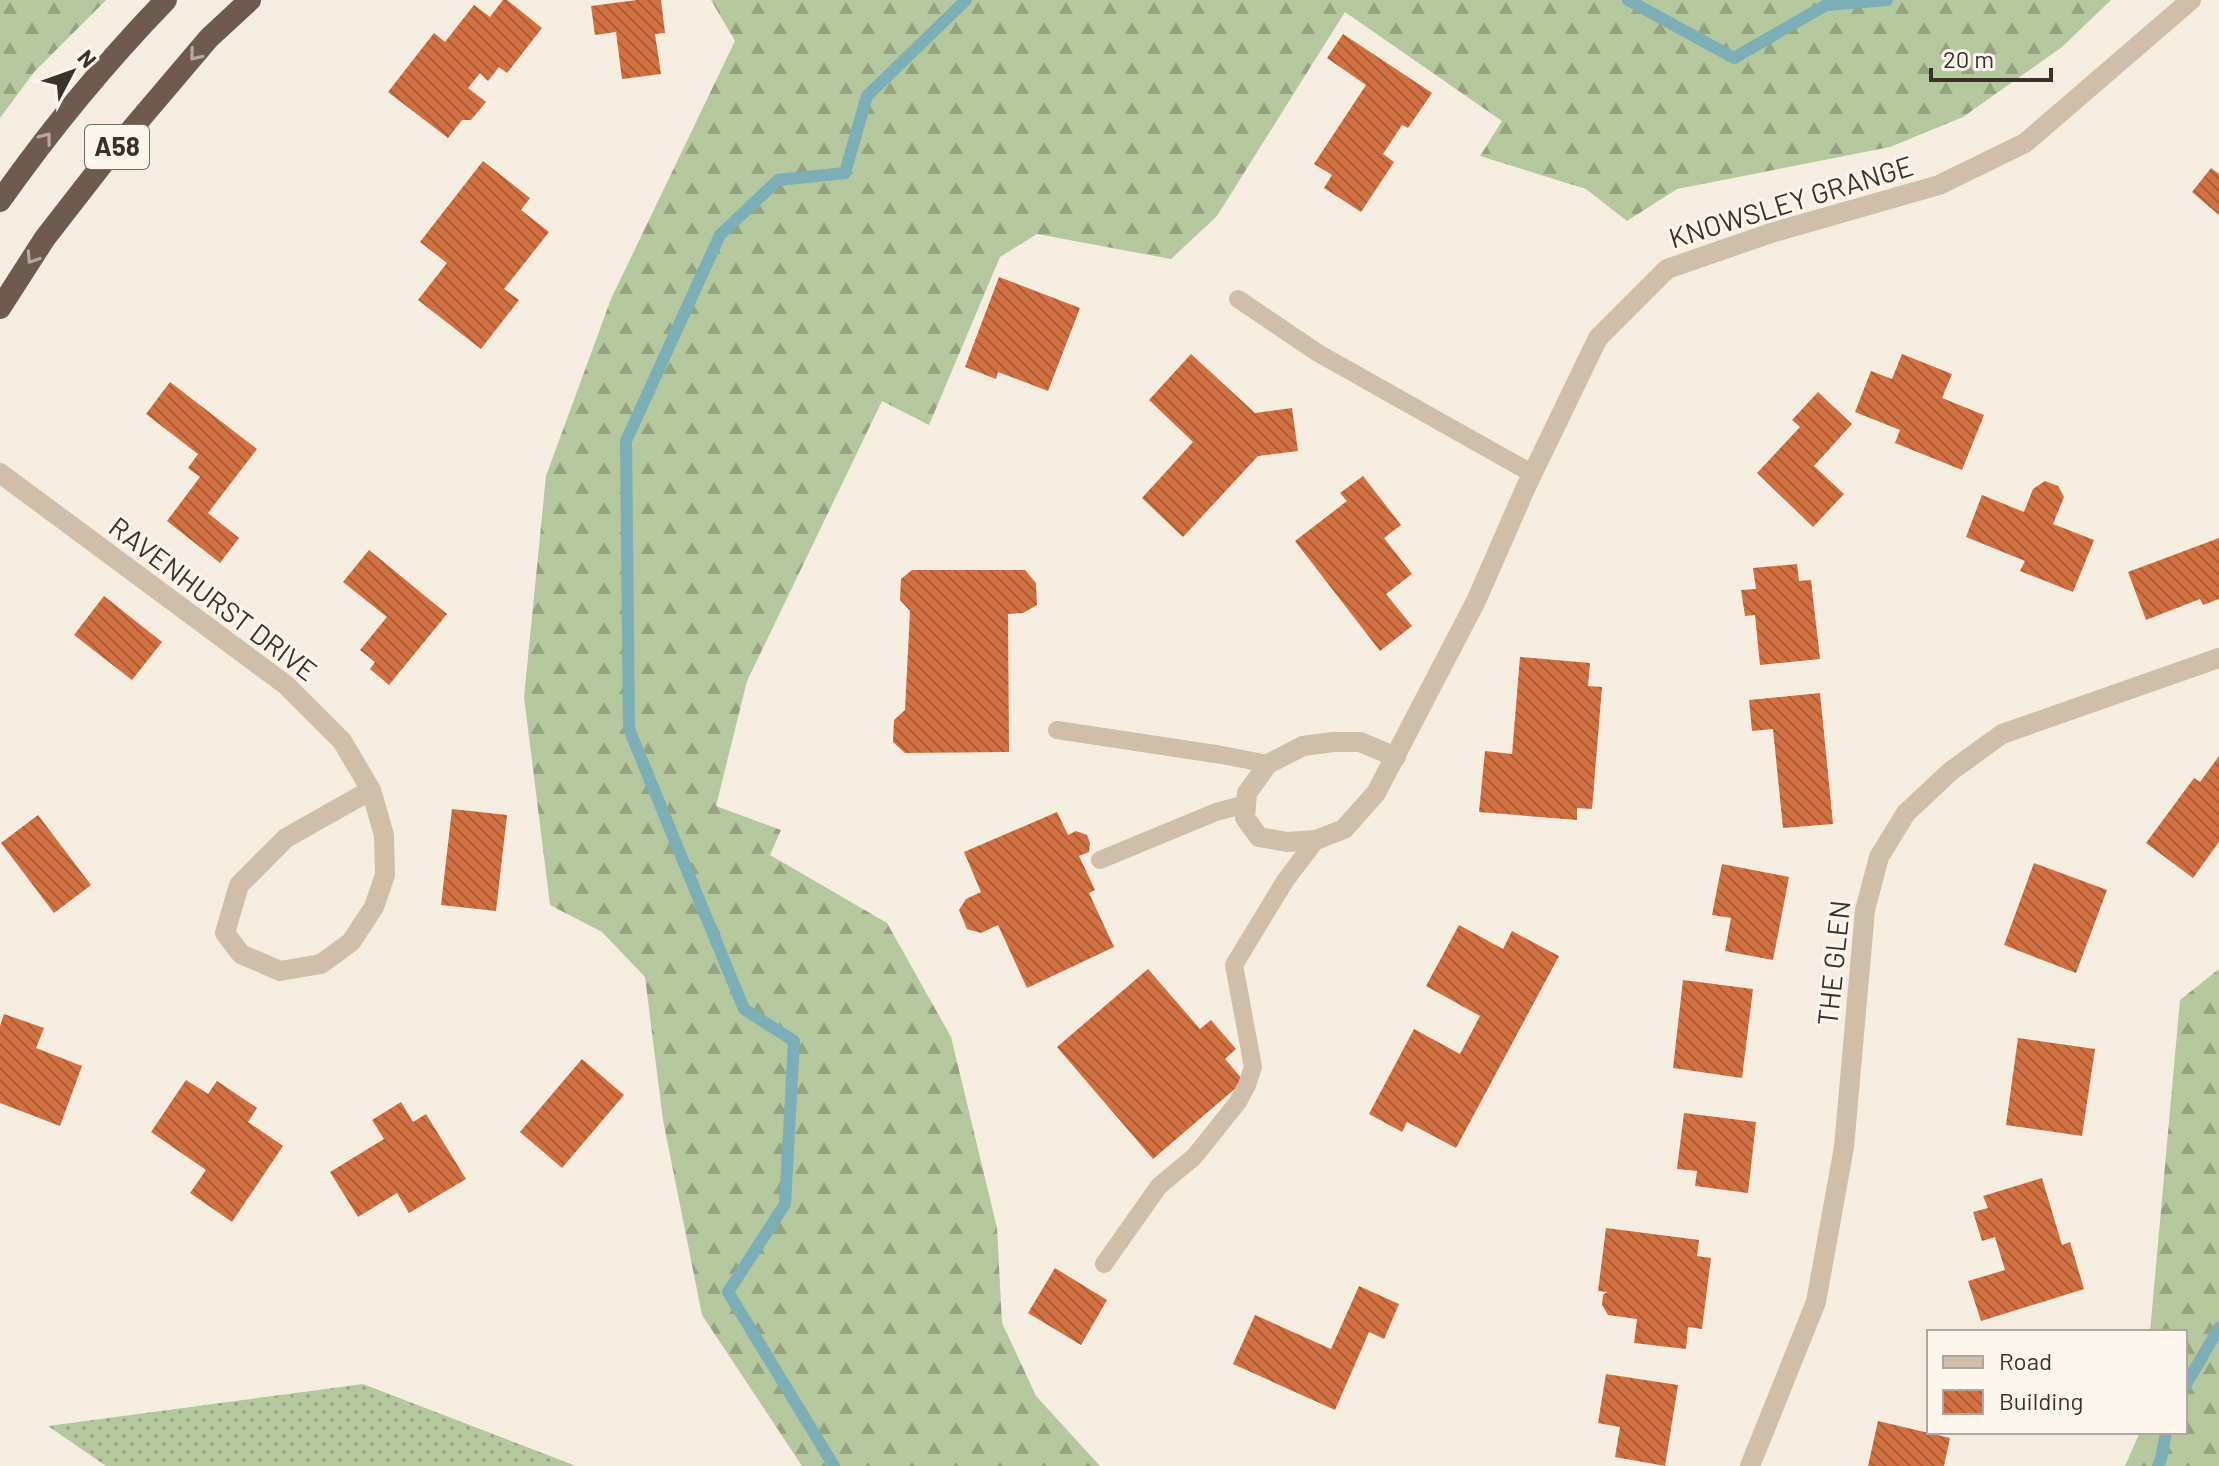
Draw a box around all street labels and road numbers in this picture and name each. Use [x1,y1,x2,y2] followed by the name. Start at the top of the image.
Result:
[85,125,149,169] road number: A58
[1664,148,1917,254] street label: KNOWSLEY GRANGE
[103,509,324,687] street label: RAVENHURST DRIVE
[1810,899,1856,1027] street label: THE GLEN

